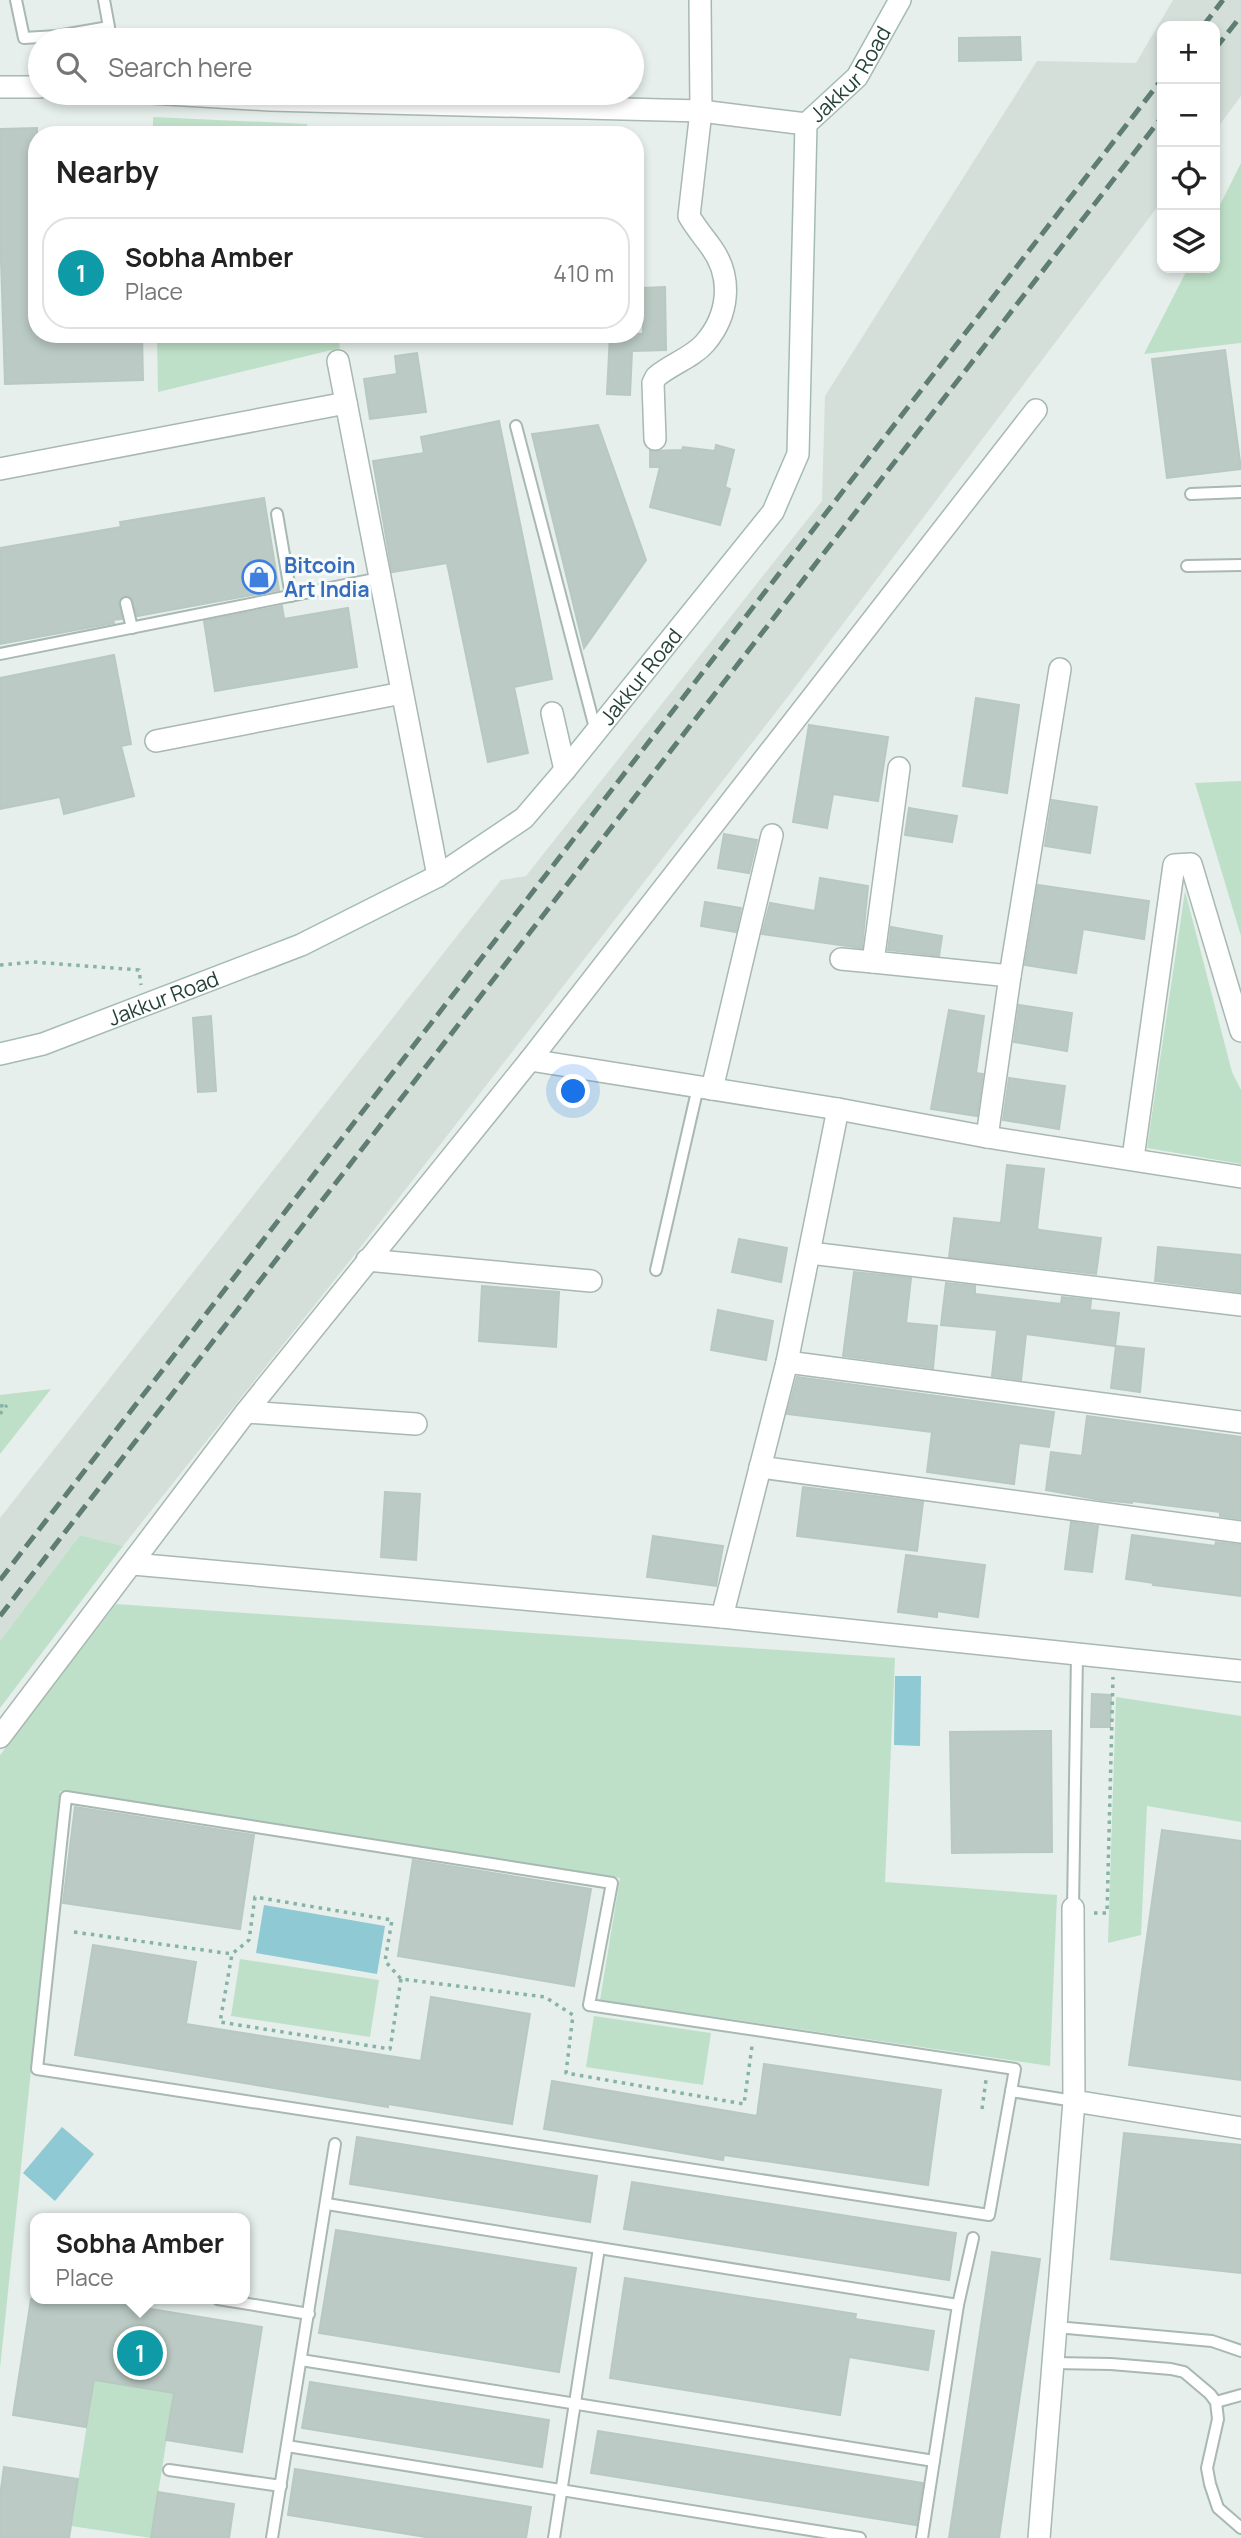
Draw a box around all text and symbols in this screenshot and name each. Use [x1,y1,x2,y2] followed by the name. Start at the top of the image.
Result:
[803,21,897,128] street label: Jakkur Road
[1157,21,1220,273] map controls
[1157,21,1220,84] button: +
[28,28,644,105] search box
[52,48,90,86] icon: search
[108,49,253,85] text: Search here
[1157,84,1220,147] button: −
[1157,147,1220,210] button: locate
[56,151,159,192] text: Nearby
[1157,210,1220,273] button: layers
[125,239,293,275] text: Sobha Amber
[76,257,86,289] text: 1
[553,257,614,289] text: 410 m
[125,275,183,307] text: Place
[284,551,370,603] place label: Bitcoin Art India
[240,558,278,596] shop icon: Bitcoin Art India
[593,622,688,730] street label: Jakkur Road
[104,964,223,1032] street label: Jakkur Road
[556,1074,590,1108] your location
[30,2213,250,2304] popup
[56,2225,224,2261] text: Sobha Amber
[56,2261,114,2293] text: Place
[117,2327,163,2379] pin: 1

